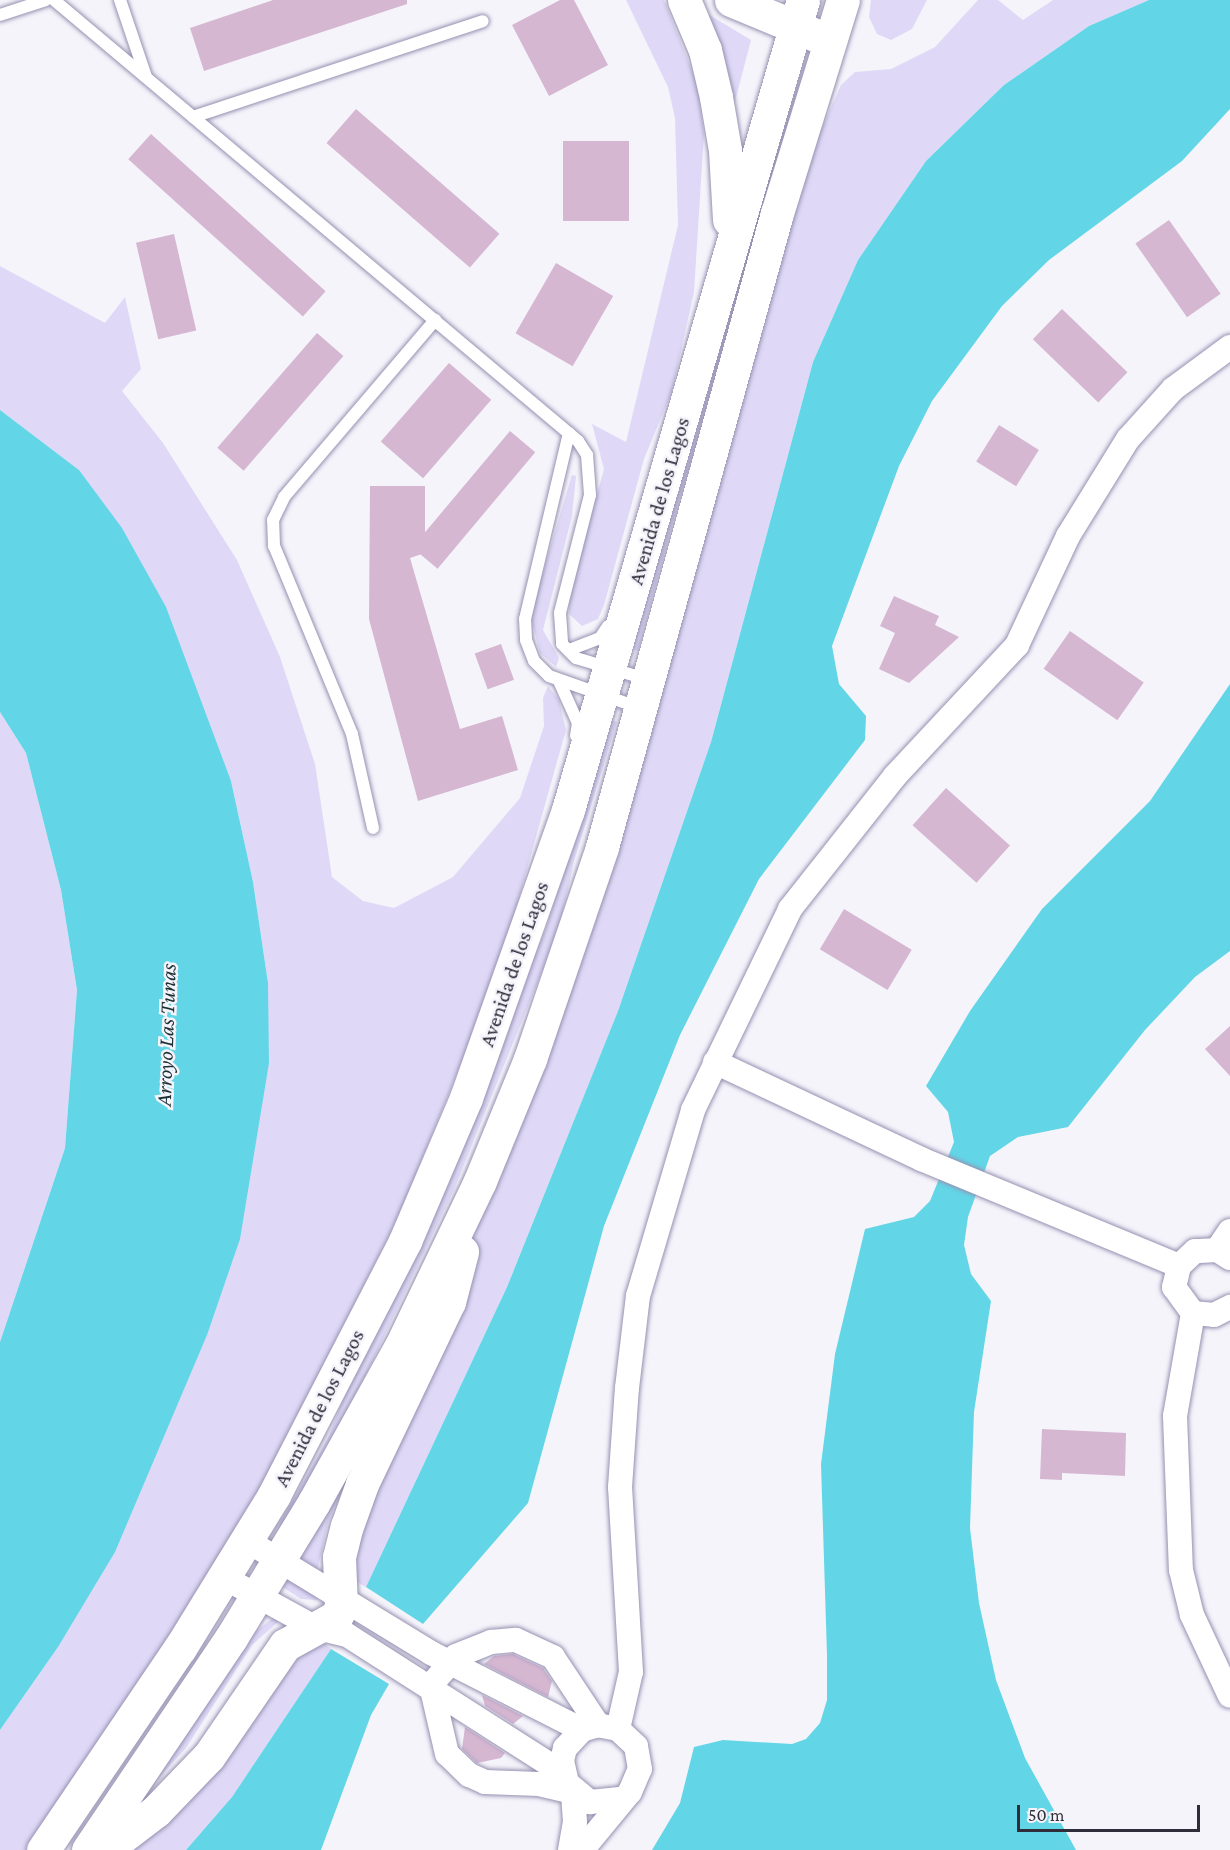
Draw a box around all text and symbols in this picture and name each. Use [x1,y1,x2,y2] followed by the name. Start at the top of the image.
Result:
[623,414,695,588] street label: Avenida de los Lagos
[474,878,554,1050] street label: Avenida de los Lagos
[150,963,182,1107] water label: Arroyo Las Tunas
[269,1325,369,1491] street label: Avenida de los Lagos
[1020,1793,1203,1831] scale bar
[1028,1805,1065,1825] text: 50 m

